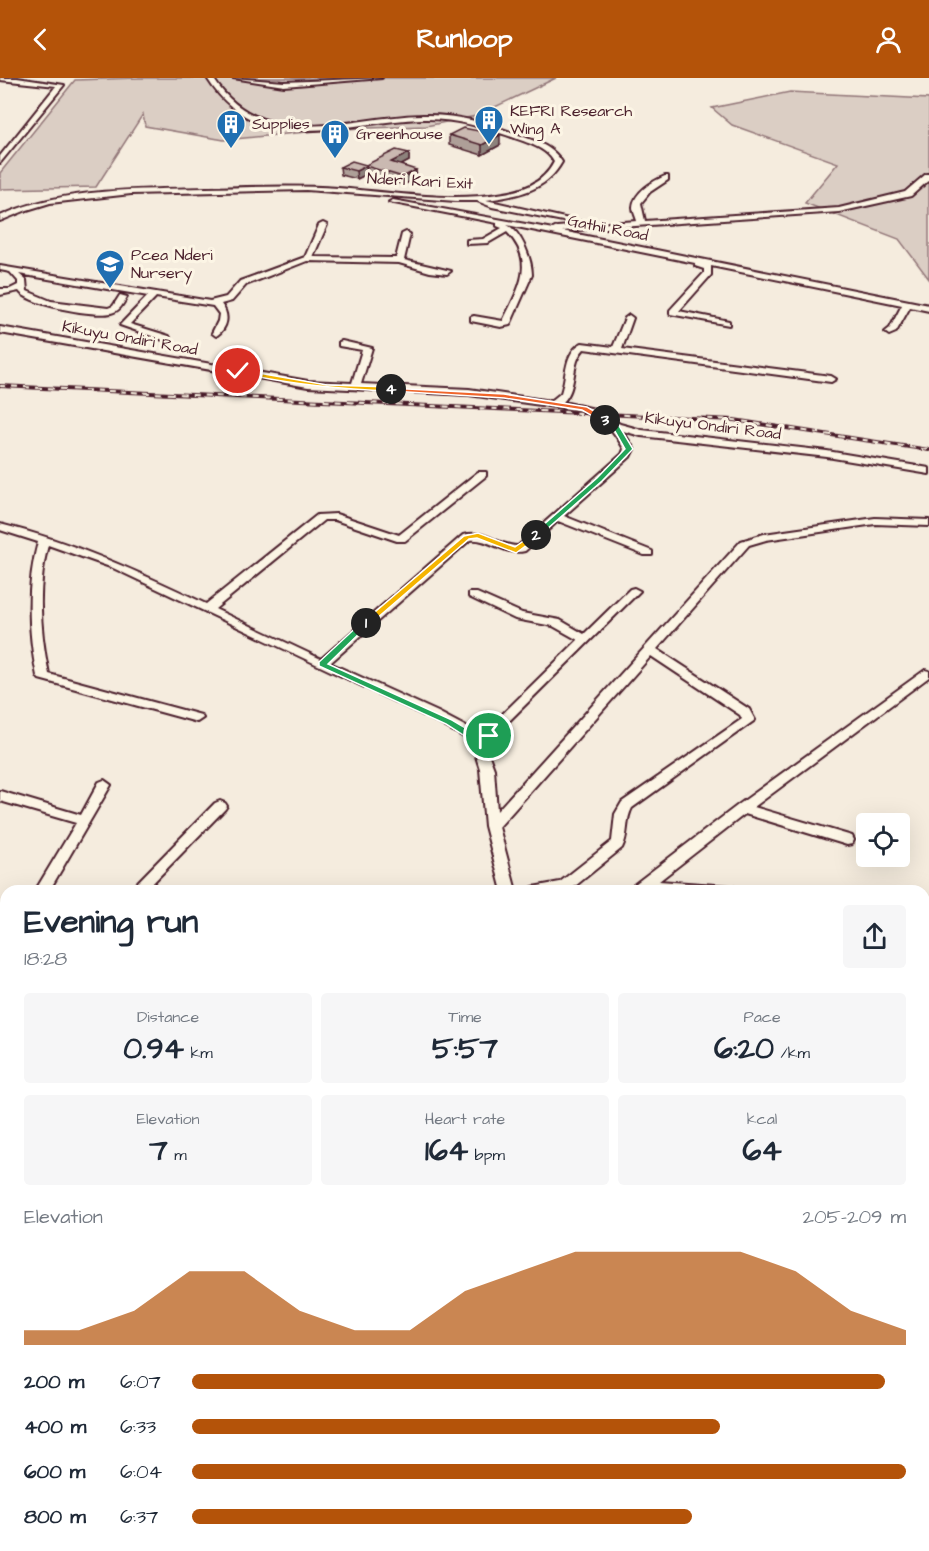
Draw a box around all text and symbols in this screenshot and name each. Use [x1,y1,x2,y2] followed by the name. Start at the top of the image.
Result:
[416,20,513,58] text: Runloop
[24,23,57,56] icon: back
[872,23,905,56] icon: person
[510,100,632,141] place label: KEFRI Research Wing A
[473,104,505,146] building icon: KEFRI Research Wing A
[215,108,247,150] building icon: Supplies
[252,113,310,135] place label: Supplies
[319,118,351,160] building icon: Greenhouse
[356,123,443,145] place label: Greenhouse
[367,167,474,195] street label: Nderi Kari Exit
[566,209,650,247] street label: Gathii Road
[131,244,213,285] place label: Pcea Nderi Nursery
[94,248,126,290] school or university icon: Pcea Nderi Nursery
[60,315,199,362] street label: Kikuyu Ondiri Road
[212,345,263,396] pin
[221,354,254,387] icon: check
[376,374,406,404] pin: 4
[386,378,396,400] text: 4
[590,405,620,435] pin: 3
[643,407,782,446] street label: Kikuyu Ondiri Road
[601,409,609,431] text: 3
[521,520,551,550] pin: 2
[531,524,541,546] text: 2
[351,608,381,638] pin: 1
[365,612,367,634] text: 1
[463,710,514,761] pin
[472,719,505,752] icon: arrive
[856,813,910,867] map controls
[856,813,910,867] button: locate
[24,899,198,945] text: Evening run
[843,905,906,968] button: share
[24,945,67,973] text: 18:28
[137,1006,199,1028] text: Distance
[448,1006,482,1028] text: Time
[743,1006,781,1028] text: Pace
[123,1028,184,1070] text: 0.94
[432,1028,498,1070] text: 5:57
[714,1028,774,1070] text: 6:20
[184,1042,213,1064] text: km
[774,1042,810,1064] text: /km
[137,1108,199,1130] text: Elevation
[425,1108,505,1130] text: Heart rate
[747,1108,777,1130] text: kcal
[149,1130,168,1172] text: 7
[425,1130,468,1172] text: 164
[742,1130,782,1172] text: 64
[168,1144,187,1166] text: m
[468,1144,505,1166] text: bpm
[24,1203,103,1231] text: Elevation
[803,1203,906,1231] text: 205–209 m
[24,1368,84,1396] text: 200 m
[120,1368,161,1396] text: 6:07
[24,1413,86,1441] text: 400 m
[120,1413,156,1441] text: 6:33
[24,1458,85,1486] text: 600 m
[120,1458,162,1486] text: 6:04
[24,1503,86,1531] text: 800 m
[120,1503,158,1531] text: 6:37

